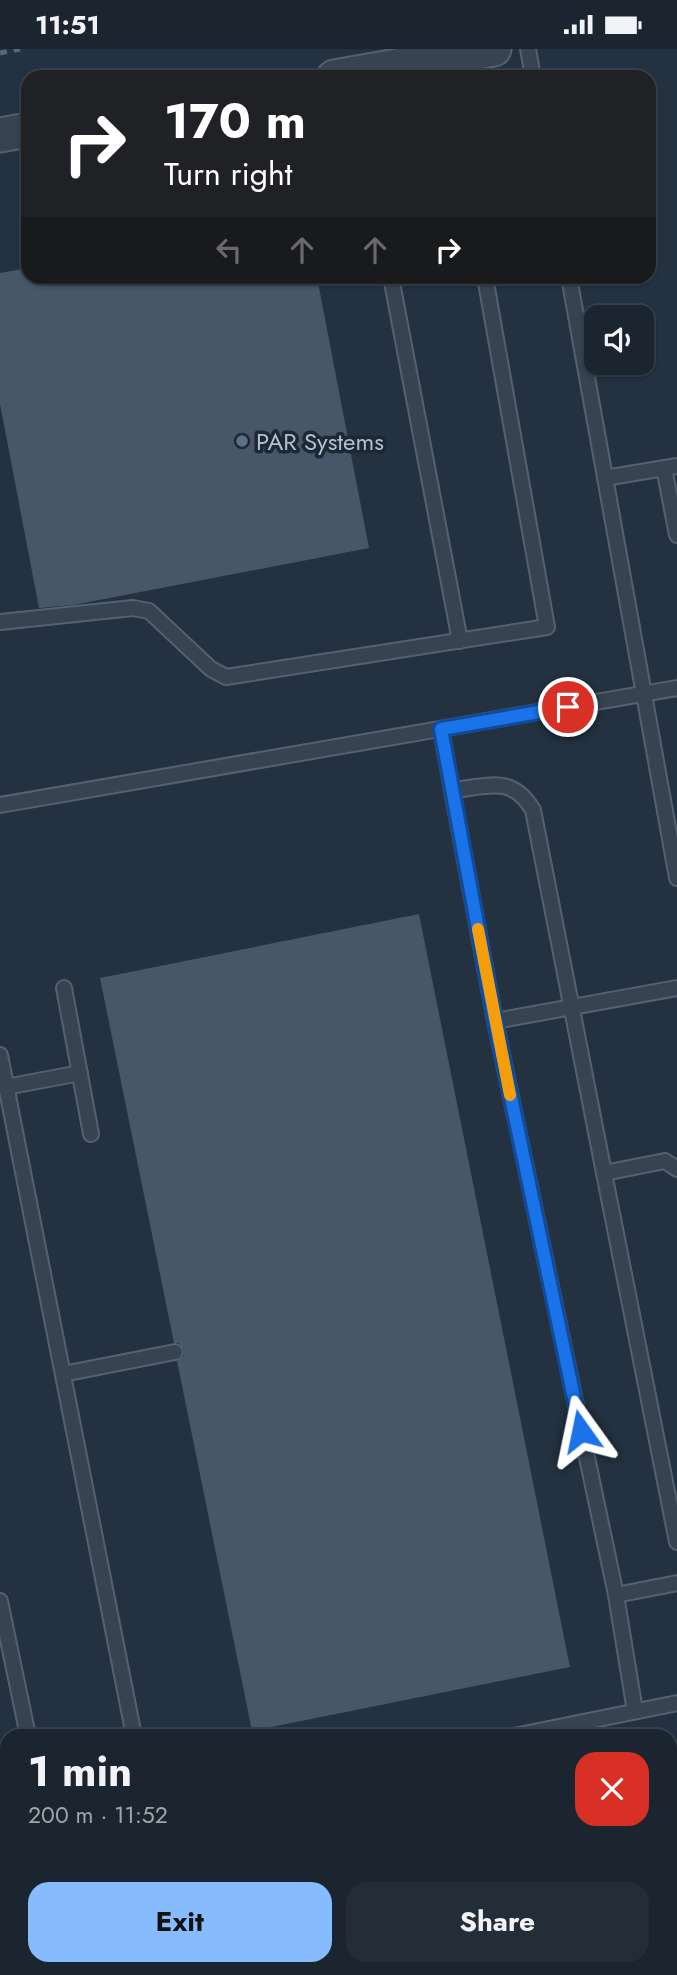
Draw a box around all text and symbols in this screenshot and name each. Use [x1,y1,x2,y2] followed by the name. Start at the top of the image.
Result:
[35,6,100,44] text: 11:51
[164,86,306,156] text: 170 m
[49,98,140,189] icon: right
[164,151,293,197] text: Turn right
[210,231,248,269] icon: left
[283,231,321,269] icon: ahead
[356,231,394,269] icon: ahead
[429,231,467,269] icon: right
[584,305,654,375] map controls
[584,305,654,375] button: sound
[256,424,384,459] place label: PAR Systems
[234,433,250,449] marker: PAR Systems
[538,677,598,737] pin
[549,688,587,726] icon: arrive
[544,1394,618,1468] position arrow
[28,1741,132,1802] text: 1 min
[575,1752,649,1826] button: close
[28,1798,168,1832] text: 200 m · 11:52
[28,1882,332,1962] button: Exit
[346,1882,649,1962] button: Share

